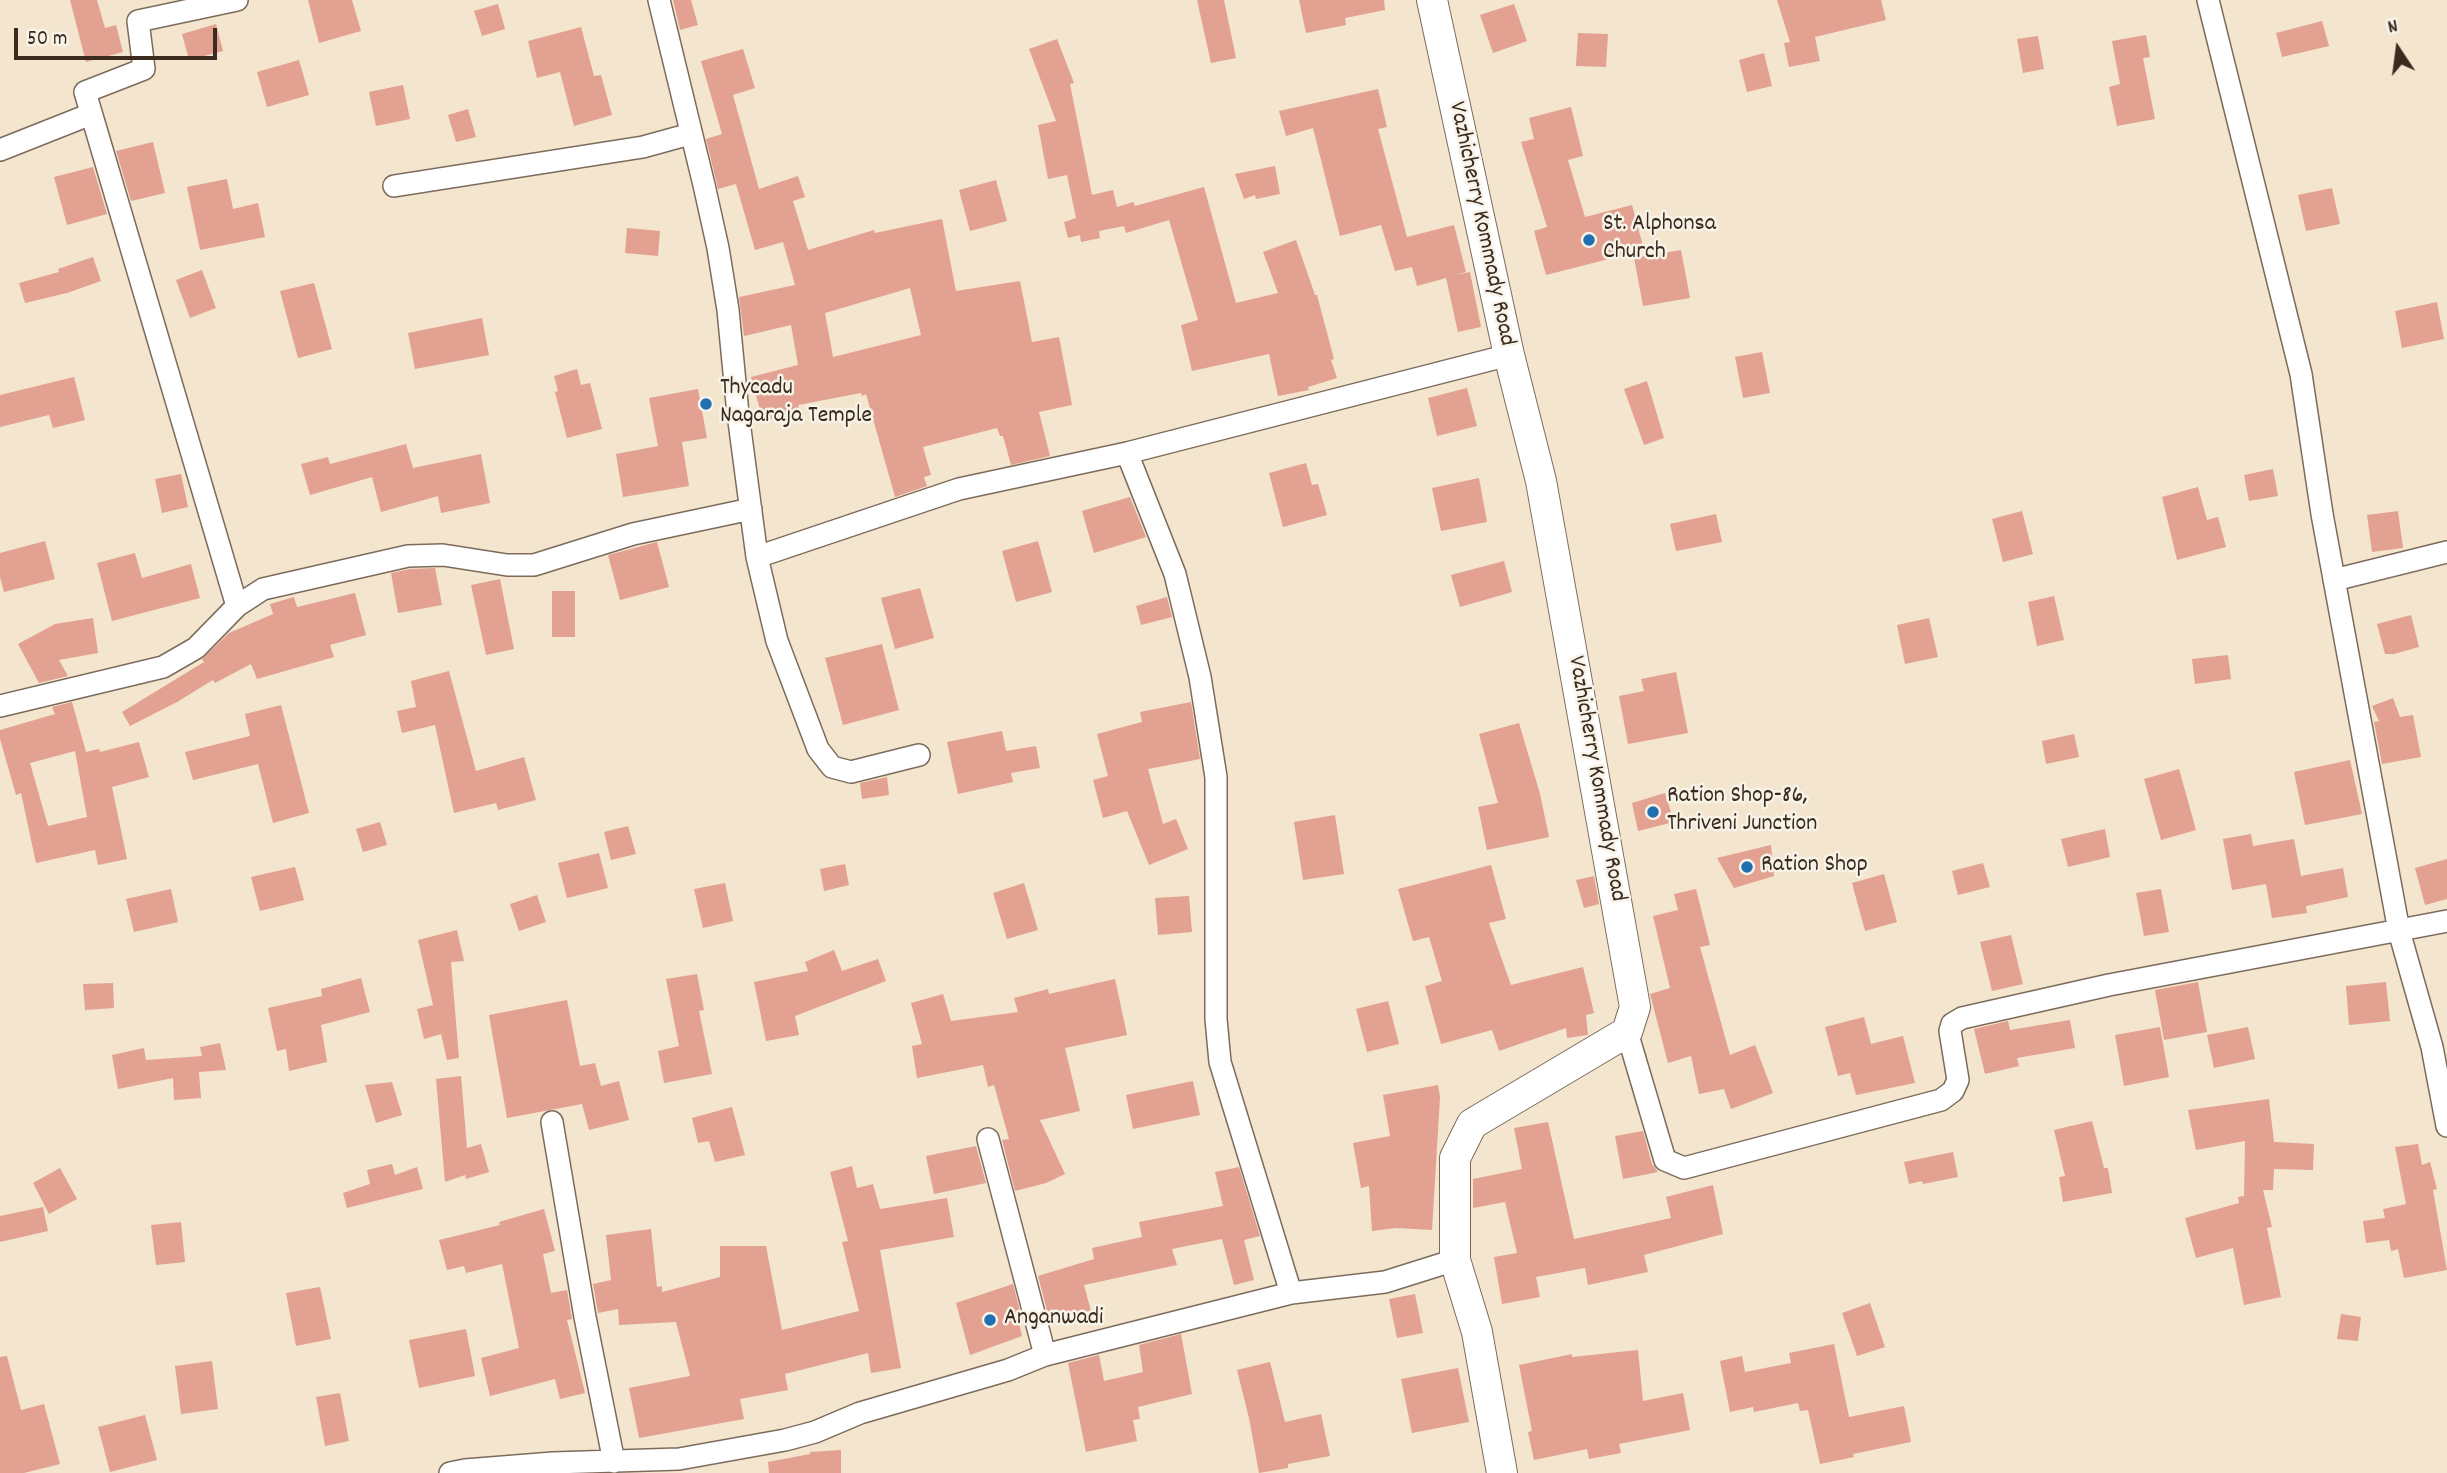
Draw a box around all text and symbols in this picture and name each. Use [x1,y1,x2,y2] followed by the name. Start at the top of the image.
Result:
[18,14,220,58] scale bar
[2363,14,2433,84] north arrow
[2386,14,2401,42] text: N
[27,25,67,55] text: 50 m
[1440,99,1520,349] street label: Vazhicherry Kommady Road
[1603,212,1716,268] place label: St. Alphonsa Church
[1581,232,1597,248] marker: St. Alphonsa Church
[720,376,872,432] place label: Thycadu Nagaraja Temple
[698,396,714,412] marker: Thycadu Nagaraja Temple
[1559,654,1631,904] street label: Vazhicherry Kommady Road
[1667,784,1817,840] place label: Ration Shop-86, Thriveni Junction
[1645,804,1661,820] marker: Ration Shop-86, Thriveni Junction
[1761,853,1868,881] place label: Ration Shop
[1739,859,1755,875] marker: Ration Shop
[1004,1306,1103,1334] place label: Anganwadi
[982,1312,998,1328] marker: Anganwadi

